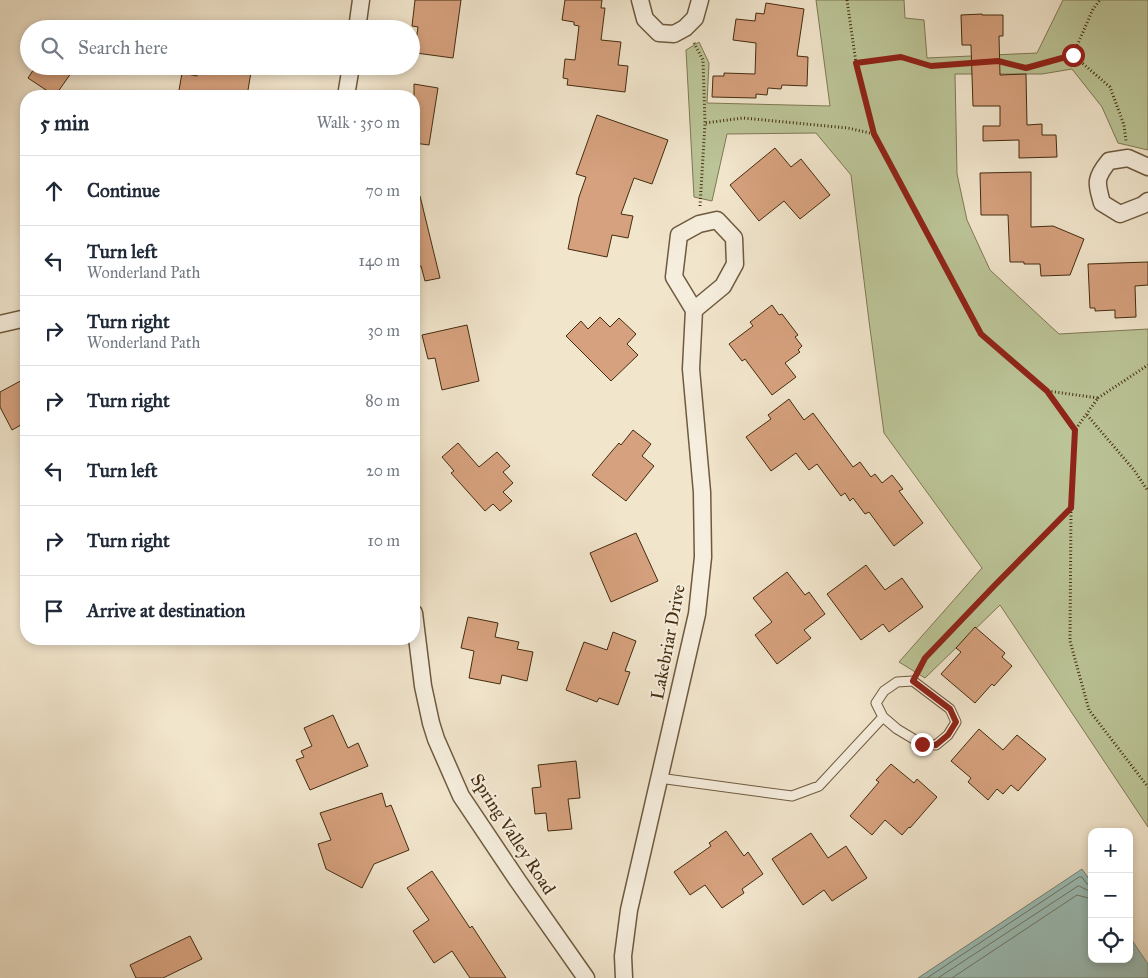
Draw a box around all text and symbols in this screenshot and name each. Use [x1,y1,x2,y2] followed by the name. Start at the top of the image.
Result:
[20,20,420,75] search box
[38,34,66,62] icon: search
[78,36,168,59] text: Search here
[1062,44,1085,67] route start
[40,110,89,136] text: 5 min
[317,113,400,132] text: Walk · 350 m
[40,177,68,205] icon: ahead
[87,179,160,202] text: Continue
[365,181,400,200] text: 70 m
[87,240,157,263] text: Turn left
[40,247,68,275] icon: left
[359,251,400,270] text: 140 m
[87,263,200,282] text: Wonderland Path
[87,310,170,333] text: Turn right
[40,317,68,345] icon: right
[367,321,400,340] text: 30 m
[87,333,200,352] text: Wonderland Path
[40,387,68,415] icon: right
[87,389,170,412] text: Turn right
[365,391,400,410] text: 80 m
[40,457,68,485] icon: left
[87,459,157,482] text: Turn left
[366,461,400,480] text: 20 m
[40,527,68,555] icon: right
[87,529,170,552] text: Turn right
[368,531,400,550] text: 10 m
[646,583,690,701] street label: Lakebriar Drive
[40,597,68,625] icon: arrive
[87,599,245,622] text: Arrive at destination
[911,733,934,756] route end
[465,770,560,899] street label: Spring Valley Road
[1088,828,1133,963] map controls
[1088,828,1133,873] button: +
[1088,873,1133,918] button: −
[1088,918,1133,963] button: locate

